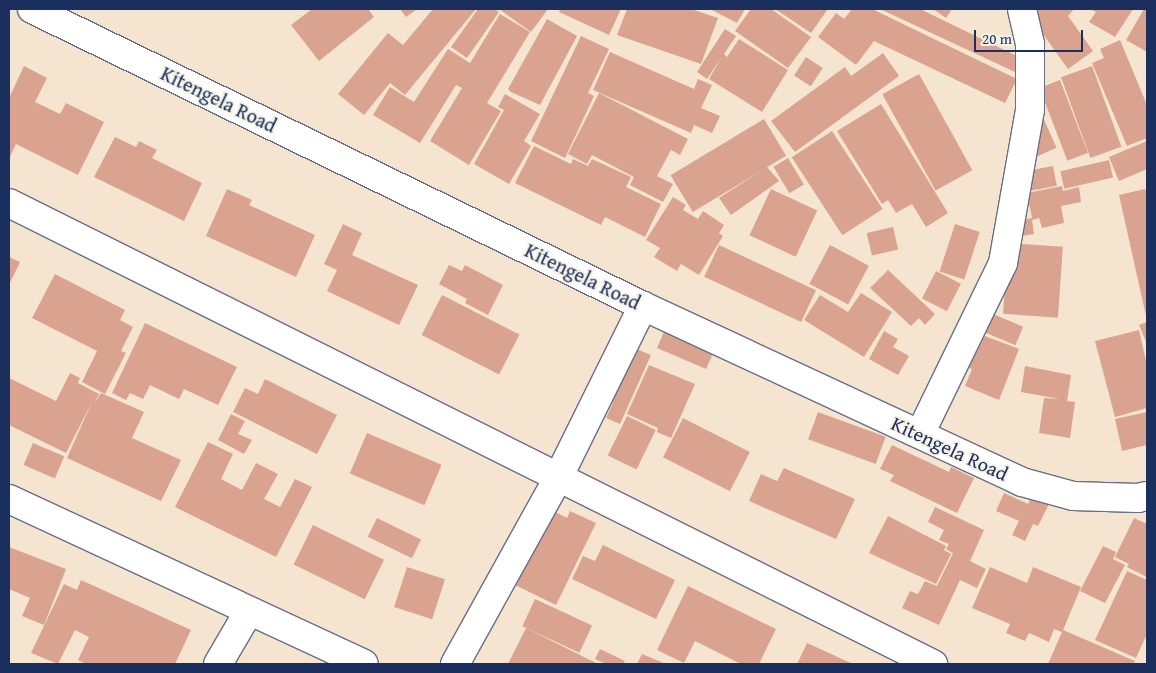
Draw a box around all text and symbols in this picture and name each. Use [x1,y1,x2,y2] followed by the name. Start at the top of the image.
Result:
[976,20,1085,52] scale bar
[982,28,1012,49] text: 20 m
[157,61,281,137] street label: Kitengela Road
[521,238,645,314] street label: Kitengela Road
[888,411,1012,485] street label: Kitengela Road

